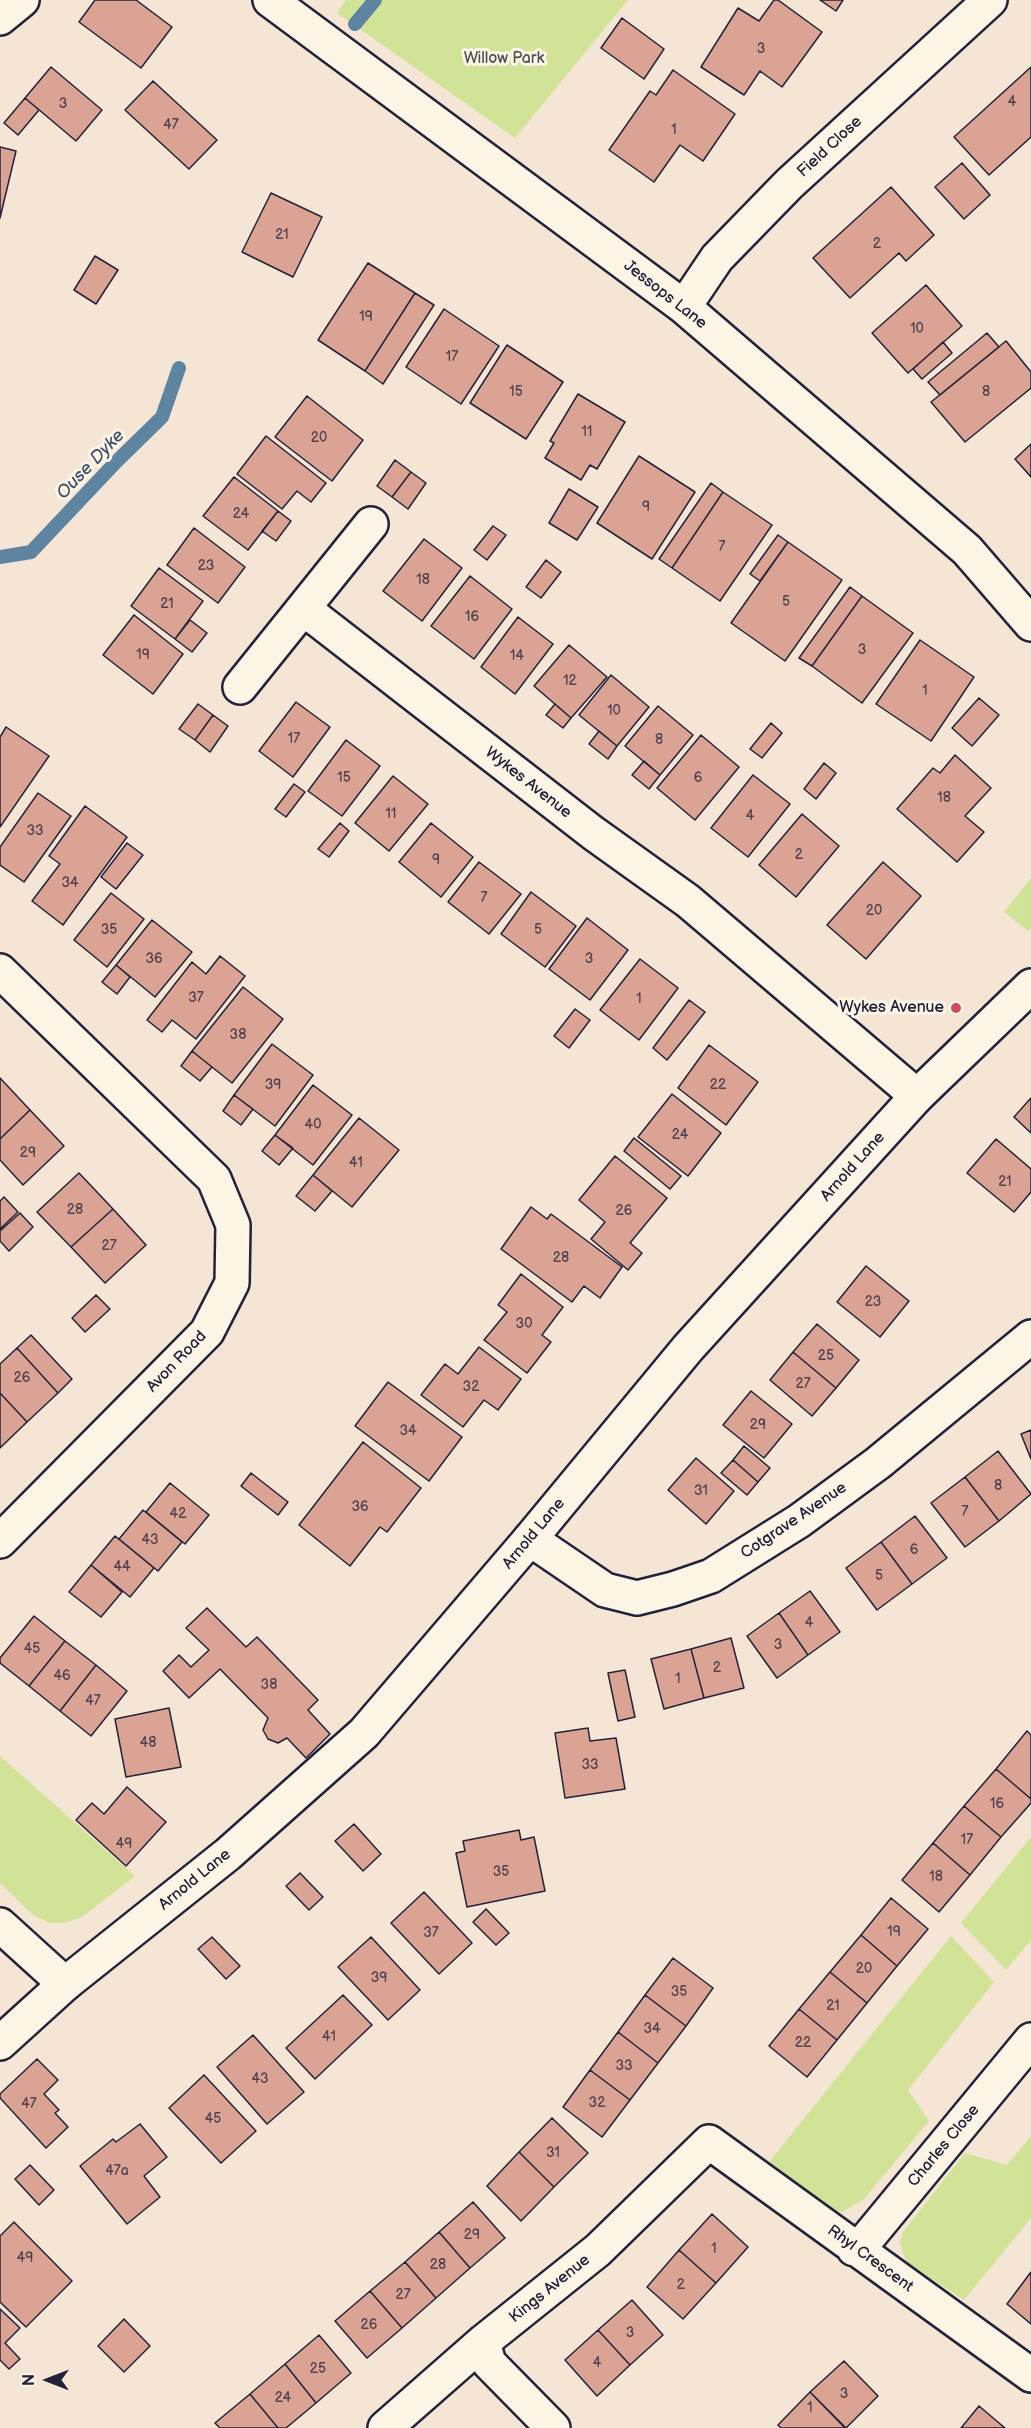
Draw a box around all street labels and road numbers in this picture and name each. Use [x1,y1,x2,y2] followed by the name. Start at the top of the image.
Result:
[794,112,866,182] street label: Field Close
[620,257,710,333] street label: Jessops Lane
[481,743,575,823] street label: Wykes Avenue
[817,1128,889,1206] street label: Arnold Lane
[143,1327,211,1397] street label: Avon Road
[737,1479,851,1563] street label: Cotgrave Avenue
[499,1495,569,1573] street label: Arnold Lane
[155,1845,235,1915] street label: Arnold Lane
[904,2101,984,2191] street label: Charles Close
[823,2221,917,2297] street label: Rhyl Crescent
[506,2251,594,2327] street label: Kings Avenue

